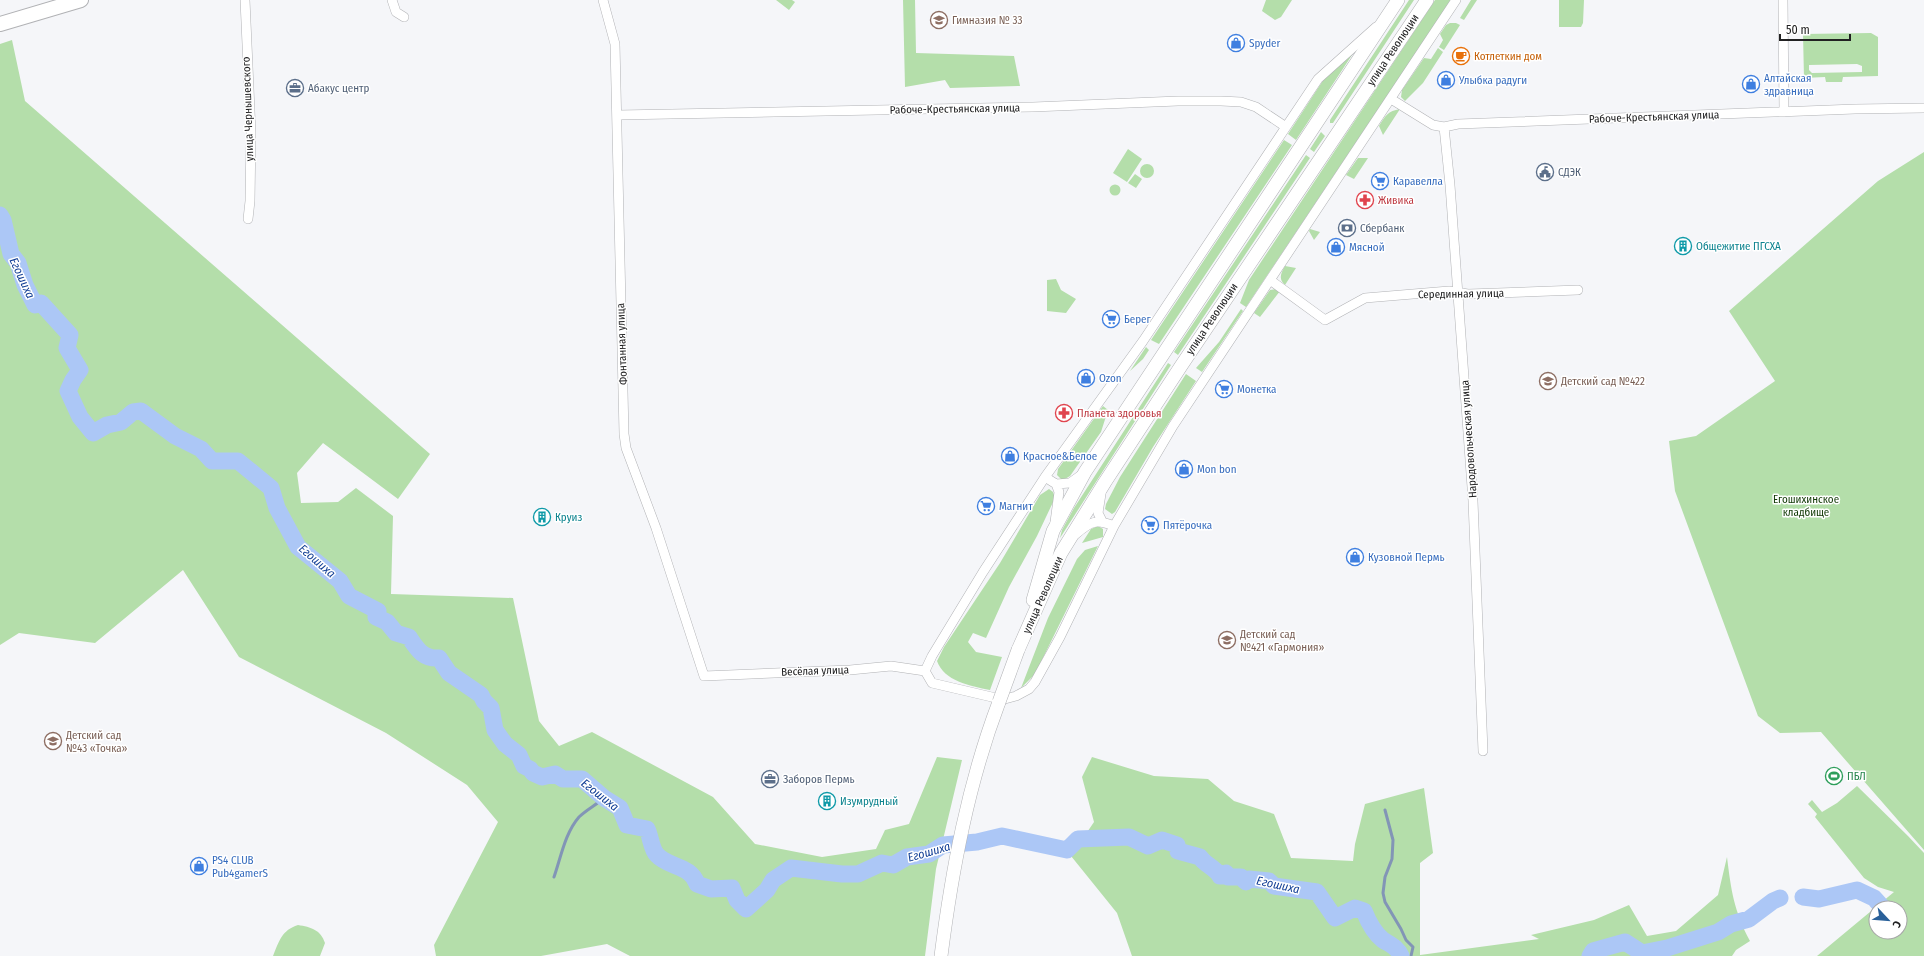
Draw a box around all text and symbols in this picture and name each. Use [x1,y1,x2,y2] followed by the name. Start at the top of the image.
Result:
[929,10,949,30] school or university icon: Гимназия № 33
[1364,12,1422,88] street label: улица Революции
[952,14,1022,27] place label: Гимназия № 33
[1780,16,1850,42] scale bar
[1786,23,1810,37] text: 50 m
[1226,33,1246,53] shop icon: Spyder
[1249,37,1280,50] place label: Spyder
[1451,46,1471,66] cafe icon: Котлеткин дом
[1474,50,1542,63] place label: Котлеткин дом
[240,56,256,162] street label: улица Чернышевского
[1436,70,1456,90] shop icon: Улыбка радуги
[1764,72,1814,98] place label: Алтайская здравница
[1458,74,1527,87] place label: Улыбка радуги
[1741,74,1761,94] shop icon: Алтайская здравница
[285,78,305,98] office icon: Абакус центр
[308,82,370,95] place label: Абакус центр
[890,101,1020,117] street label: Рабоче-Крестьянская улица
[1589,108,1719,126] street label: Рабоче-Крестьянская улица
[1535,162,1555,182] public building icon: СДЭК
[1558,166,1581,179] place label: СДЭК
[1370,171,1390,191] supermarket icon: Каравелла
[1393,175,1443,188] place label: Каравелла
[1355,190,1375,210] pharmacy icon: Живика
[1378,194,1414,207] place label: Живика
[1337,218,1357,238] bank icon: Сбербанк
[1360,222,1405,235] place label: Сбербанк
[1673,236,1693,256] building icon: Общежитие ПГСХА
[1326,237,1346,257] shop icon: Мясной
[1696,240,1781,253] place label: Общежитие ПГСХА
[1349,241,1385,254] place label: Мясной
[6,255,38,301] water label: Егошиха
[1183,281,1241,357] street label: улица Революции
[1418,287,1504,301] street label: Серединная улица
[614,303,630,385] street label: Фонтанная улица
[1101,309,1121,329] supermarket icon: Берег
[1124,313,1151,326] place label: Берег
[1076,368,1096,388] shop icon: Ozon
[1538,371,1558,391] school or university icon: Детский сад №422
[1099,372,1122,385] place label: Ozon
[1560,375,1645,388] place label: Детский сад №422
[1214,379,1234,399] supermarket icon: Монетка
[1458,380,1480,498] street label: Народовольческая улица
[1237,383,1277,396] place label: Монетка
[1054,403,1074,423] pharmacy icon: Планета здоровья
[1077,407,1162,420] place label: Планета здоровья
[1000,446,1020,466] shop icon: Красное&Белое
[1023,450,1097,463] place label: Красное&Белое
[1174,459,1194,479] shop icon: Mon bon
[1197,463,1236,476] place label: Mon bon
[1773,493,1839,519] park label: Егошихинское кладбище
[976,496,996,516] supermarket icon: Магнит
[999,500,1033,513] place label: Магнит
[532,507,552,527] building icon: Круиз
[555,511,582,524] place label: Круиз
[1140,515,1160,535] supermarket icon: Пятёрочка
[1163,519,1212,532] place label: Пятёрочка
[296,541,338,581] water label: Егошиха
[1345,547,1365,567] shop icon: Кузовной Пермь
[1368,551,1445,564] place label: Кузовной Пермь
[1020,554,1066,636] street label: улица Революции
[1239,628,1325,654] place label: Детский сад №421 «Гармония»
[1217,630,1237,650] school or university icon: Детский сад №421 «Гармония»
[781,663,849,679] street label: Весёлая улица
[65,729,128,755] place label: Детский сад №43 «Точка»
[43,731,63,751] school or university icon: Детский сад №43 «Точка»
[1824,766,1844,786] sports icon: ПБЛ
[760,769,780,789] office icon: Заборов Пермь
[1847,770,1866,783] place label: ПБЛ
[783,773,855,786] place label: Заборов Пермь
[578,776,622,814] water label: Егошиха
[817,791,837,811] building icon: Изумрудный
[840,795,898,808] place label: Изумрудный
[906,839,952,865] water label: Егошиха
[212,854,269,880] place label: PS4 CLUB Pub4gamerS
[189,856,209,876] shop icon: PS4 CLUB Pub4gamerS
[1255,874,1301,896] water label: Егошиха
[1868,900,1908,940] north arrow
[1889,919,1904,930] text: С

